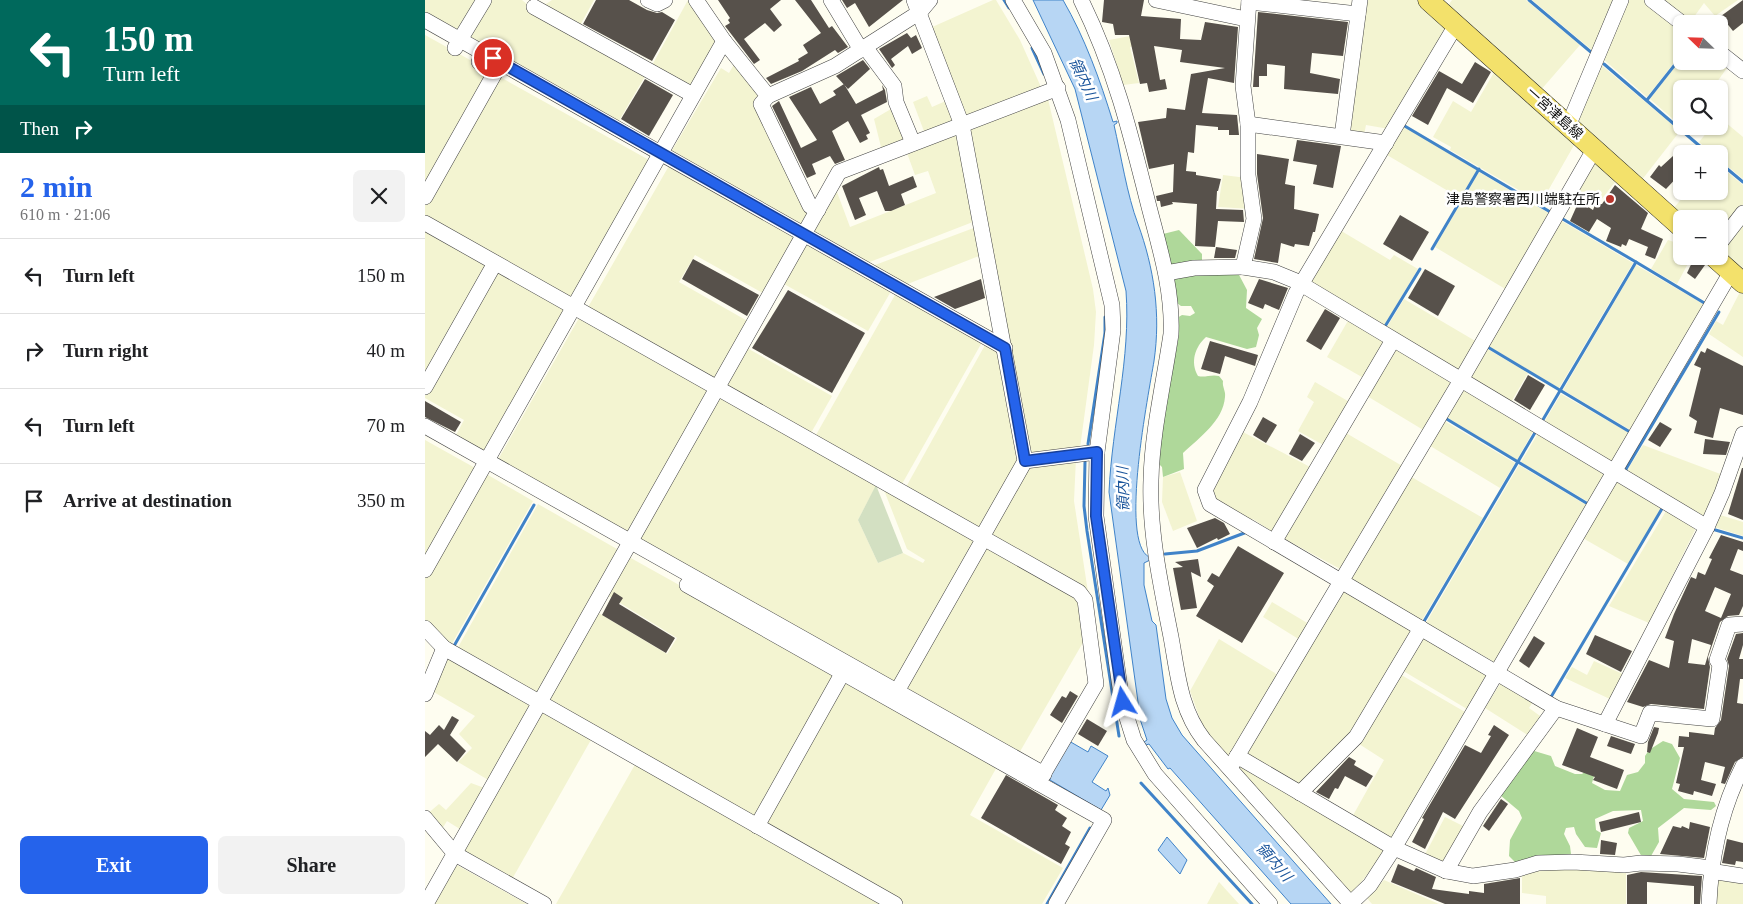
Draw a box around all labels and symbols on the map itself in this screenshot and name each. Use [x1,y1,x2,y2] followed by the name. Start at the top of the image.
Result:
[1673,15,1727,70] north arrow
[472,37,514,79] pin
[1066,55,1101,105] water label: 領内川
[1524,84,1586,142] street label: 一宮津島線
[1446,192,1600,207] place label: 津島警察署西川端駐在所
[1604,193,1616,205] marker: 津島警察署西川端駐在所
[1115,464,1131,512] water label: 領内川
[1096,675,1148,727] position arrow
[1253,840,1296,886] water label: 領内川

